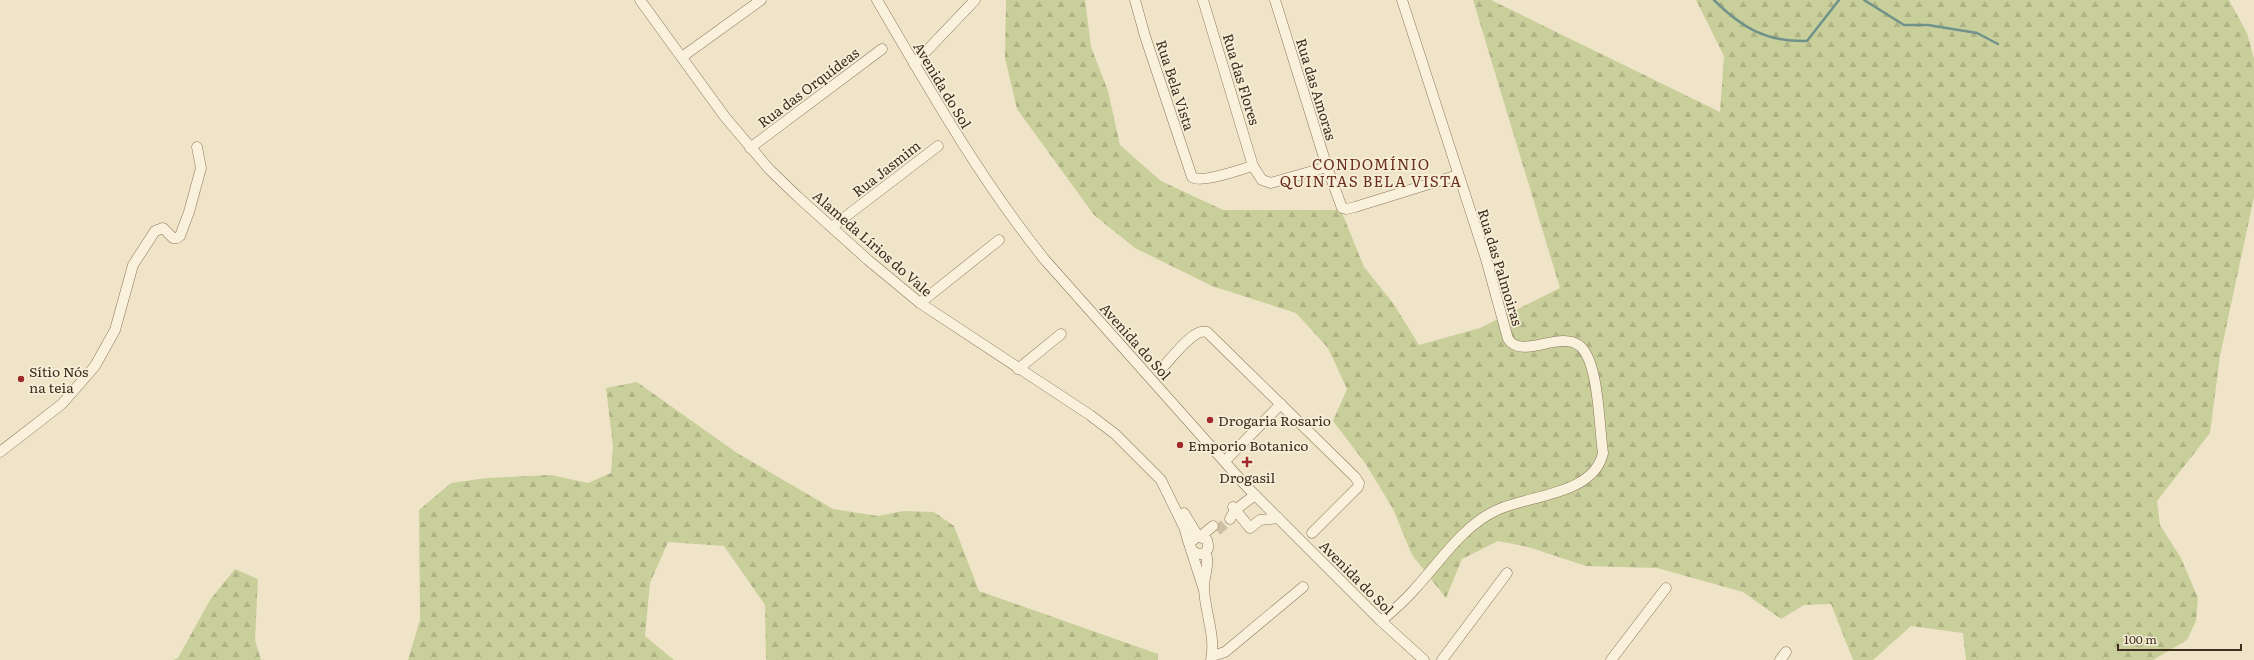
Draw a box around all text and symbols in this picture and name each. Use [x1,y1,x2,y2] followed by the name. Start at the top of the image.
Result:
[1219,31,1265,127] street label: Rua das Flores
[1292,35,1342,143] street label: Rua das Amoras
[1152,37,1200,133] street label: Rua Bela Vista
[909,38,977,132] street label: Avenida do Sol
[753,42,863,132] street label: Rua das Orquídeas
[848,135,925,201] street label: Rua Jasmim
[1280,152,1462,192] district label: CONDOMÍNIO QUINTAS BELA VISTA
[809,186,937,300] street label: Alameda Lírios do Vale
[1474,206,1528,328] street label: Rua das Palmoiras
[1096,298,1176,384] street label: Avenida do Sol
[29,361,88,397] place label: Sítio Nós na teia
[16,374,26,384] marker: Sítio Nós na teia
[1218,410,1331,430] place label: Drogaria Rosario
[1205,415,1215,425] marker: Drogaria Rosario
[1188,435,1309,455] place label: Emporio Botanico
[1175,440,1185,450] marker: Emporio Botanico
[1242,457,1252,467] marker: Drogasil
[1219,467,1275,487] place label: Drogasil
[1315,535,1399,619] street label: Avenida do Sol
[2118,626,2241,652] scale bar
[2124,630,2157,648] text: 100 m

